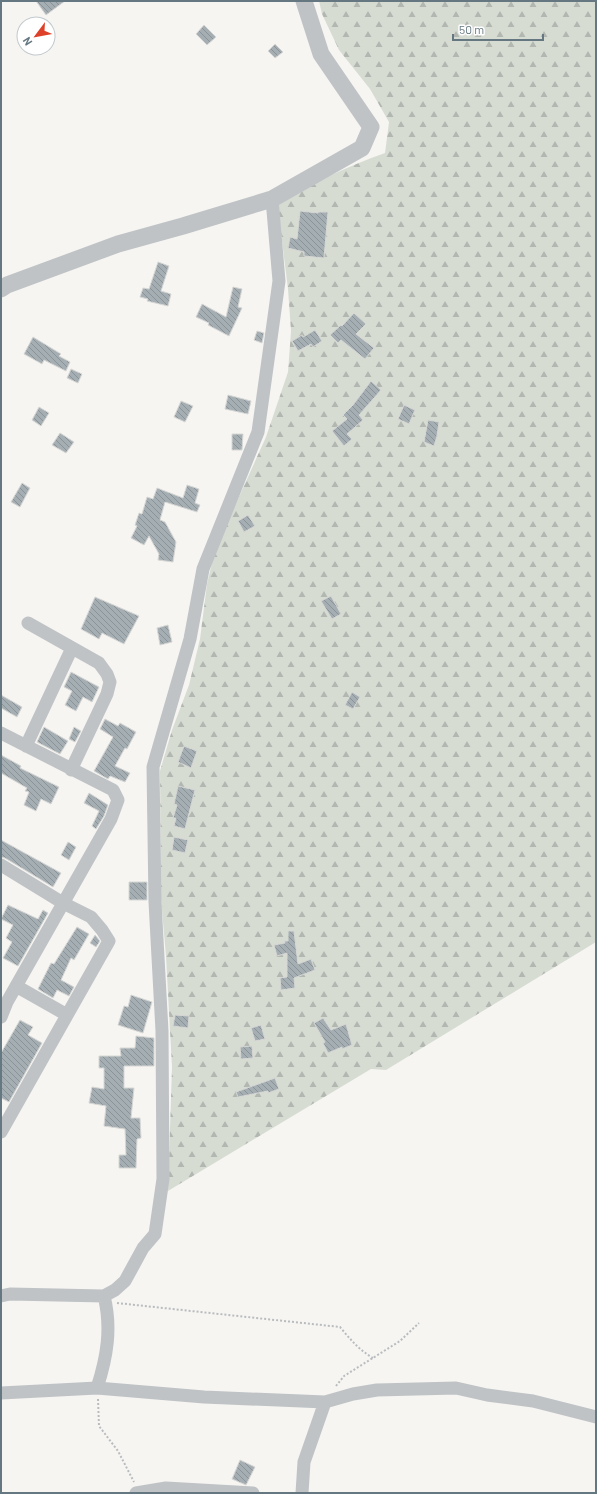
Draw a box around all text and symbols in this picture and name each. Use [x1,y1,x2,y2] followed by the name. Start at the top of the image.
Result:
[16,16,56,56] north arrow
[453,16,543,42] scale bar
[459,22,484,36] text: 50 m
[20,35,35,48] text: N

